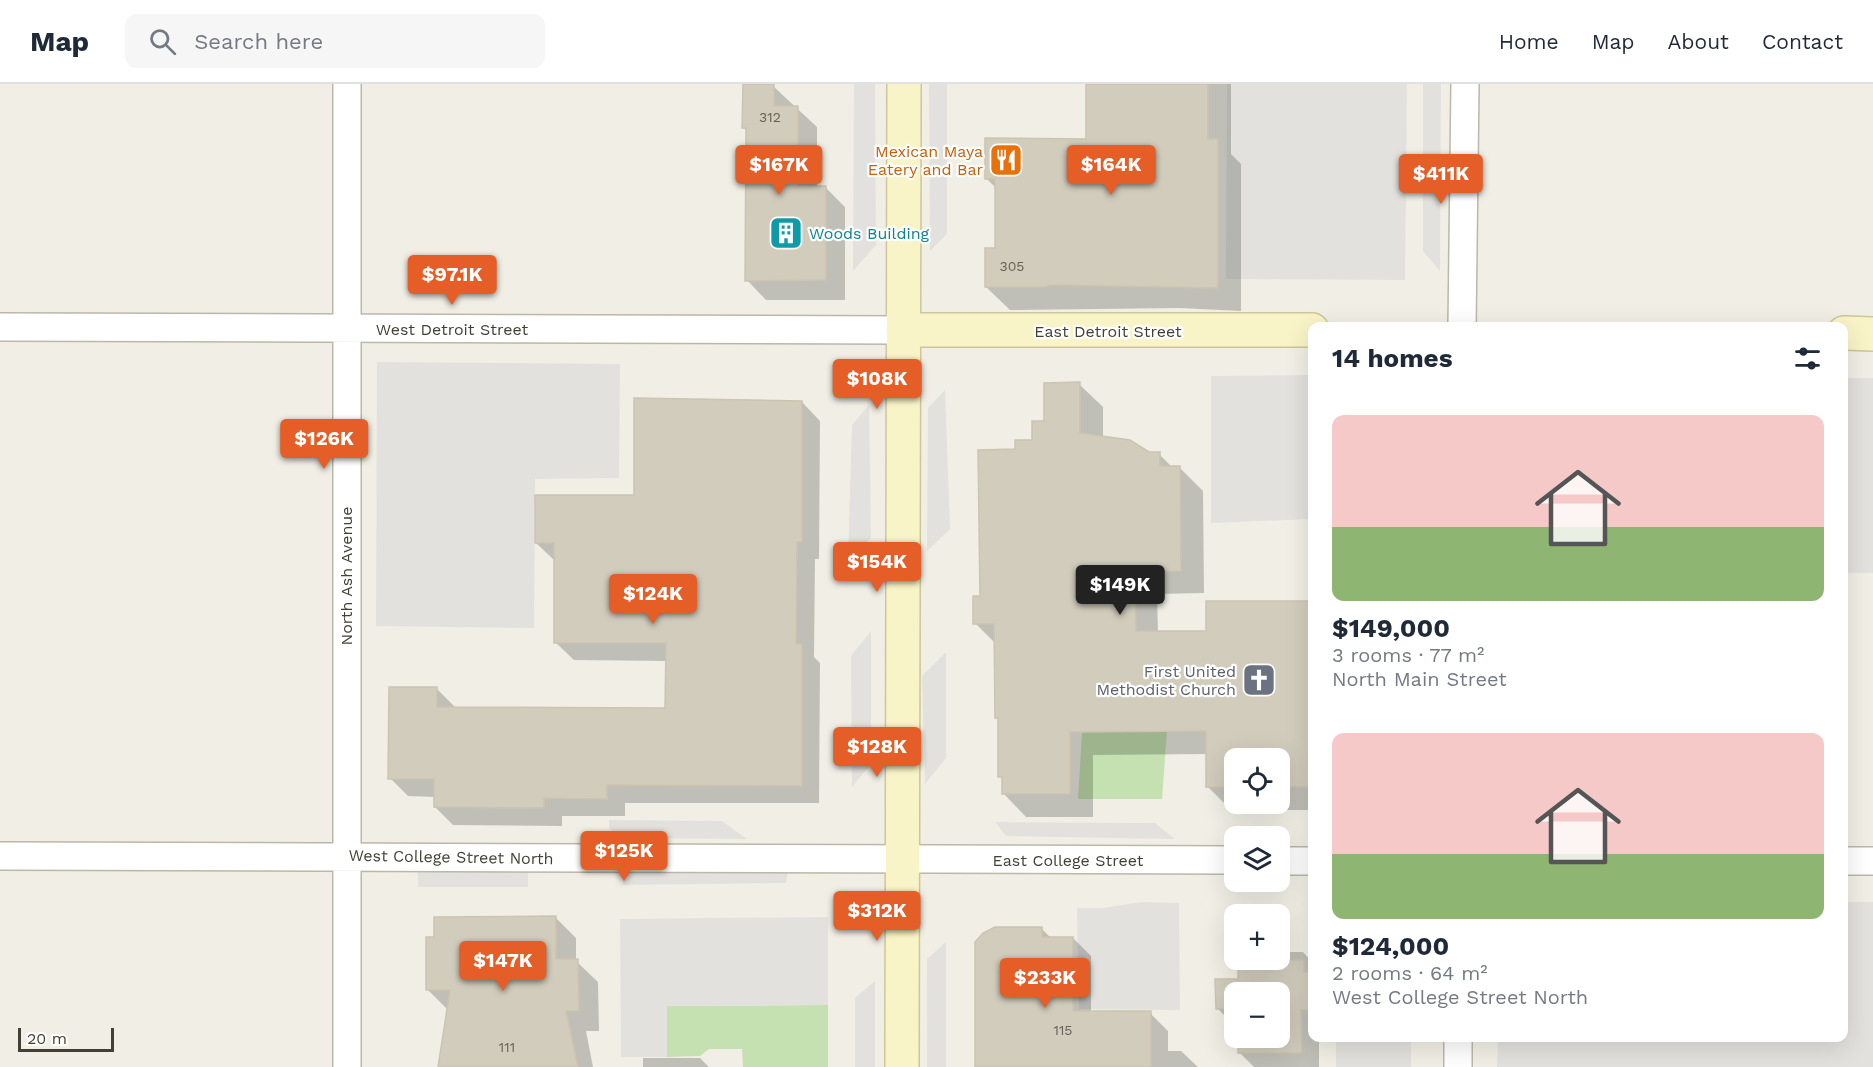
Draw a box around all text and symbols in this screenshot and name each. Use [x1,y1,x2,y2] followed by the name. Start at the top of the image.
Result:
[125,14,545,68] search box
[30,25,89,58] text: Map
[146,25,179,58] icon: search
[194,29,323,54] text: Search here
[1499,29,1559,54] text: Home
[1592,29,1635,54] text: Map
[1668,29,1729,54] text: About
[1762,29,1843,54] text: Contact
[759,109,781,125] house number: 312
[868,142,983,179] place label: Mexican Maya Eatery and Bar
[988,142,1024,178] restaurant icon: Mexican Maya Eatery and Bar
[737,145,821,196] pin: $167K
[1069,145,1153,196] pin: $164K
[749,152,809,176] text: $167K
[1081,152,1141,176] text: $164K
[1399,154,1483,205] pin: $411K
[1413,161,1469,185] text: $411K
[768,215,804,251] building icon: Woods Building
[809,224,930,243] place label: Woods Building
[403,255,501,306] pin: $97.1K
[999,258,1025,274] house number: 305
[422,262,482,286] text: $97.1K
[376,320,528,339] street label: West Detroit Street
[1034,322,1182,341] street label: East Detroit Street
[1791,342,1824,375] icon: filters
[1332,343,1453,373] text: 14 homes
[835,359,919,410] pin: $108K
[847,366,907,390] text: $108K
[282,419,366,470] pin: $126K
[294,426,354,450] text: $126K
[1524,454,1632,562] icon: home
[337,507,356,645] street label: North Ash Avenue
[835,542,919,593] pin: $154K
[847,549,907,573] text: $154K
[1078,565,1162,616] pin: $149K
[1090,572,1150,596] text: $149K
[611,574,695,625] pin: $124K
[623,581,683,605] text: $124K
[1332,613,1450,643] text: $149,000
[1332,643,1484,667] text: 3 rooms · 77 m²
[1096,662,1236,699] place label: First United Methodist Church
[1241,662,1277,698] church icon: First United Methodist Church
[1332,667,1507,691] text: North Main Street
[835,727,919,778] pin: $128K
[847,734,907,758] text: $128K
[1224,748,1290,1048] map controls
[1224,748,1290,814] button: locate
[1524,772,1632,880] icon: home
[1224,826,1290,892] button: layers
[582,831,666,882] pin: $125K
[595,838,653,862] text: $125K
[348,846,554,868] street label: West College Street North
[993,851,1144,870] street label: East College Street
[835,891,919,942] pin: $312K
[847,898,907,922] text: $312K
[1224,904,1290,970] button: +
[1332,931,1449,961] text: $124,000
[461,941,545,992] pin: $147K
[473,948,533,972] text: $147K
[1003,958,1087,1009] pin: $233K
[1332,961,1488,985] text: 2 rooms · 64 m²
[1014,965,1076,989] text: $233K
[1224,982,1290,1048] button: −
[1332,985,1588,1009] text: West College Street North
[1053,1022,1073,1038] house number: 115
[18,1025,114,1052] scale bar
[27,1029,67,1048] text: 20 m
[499,1039,515,1055] house number: 111

